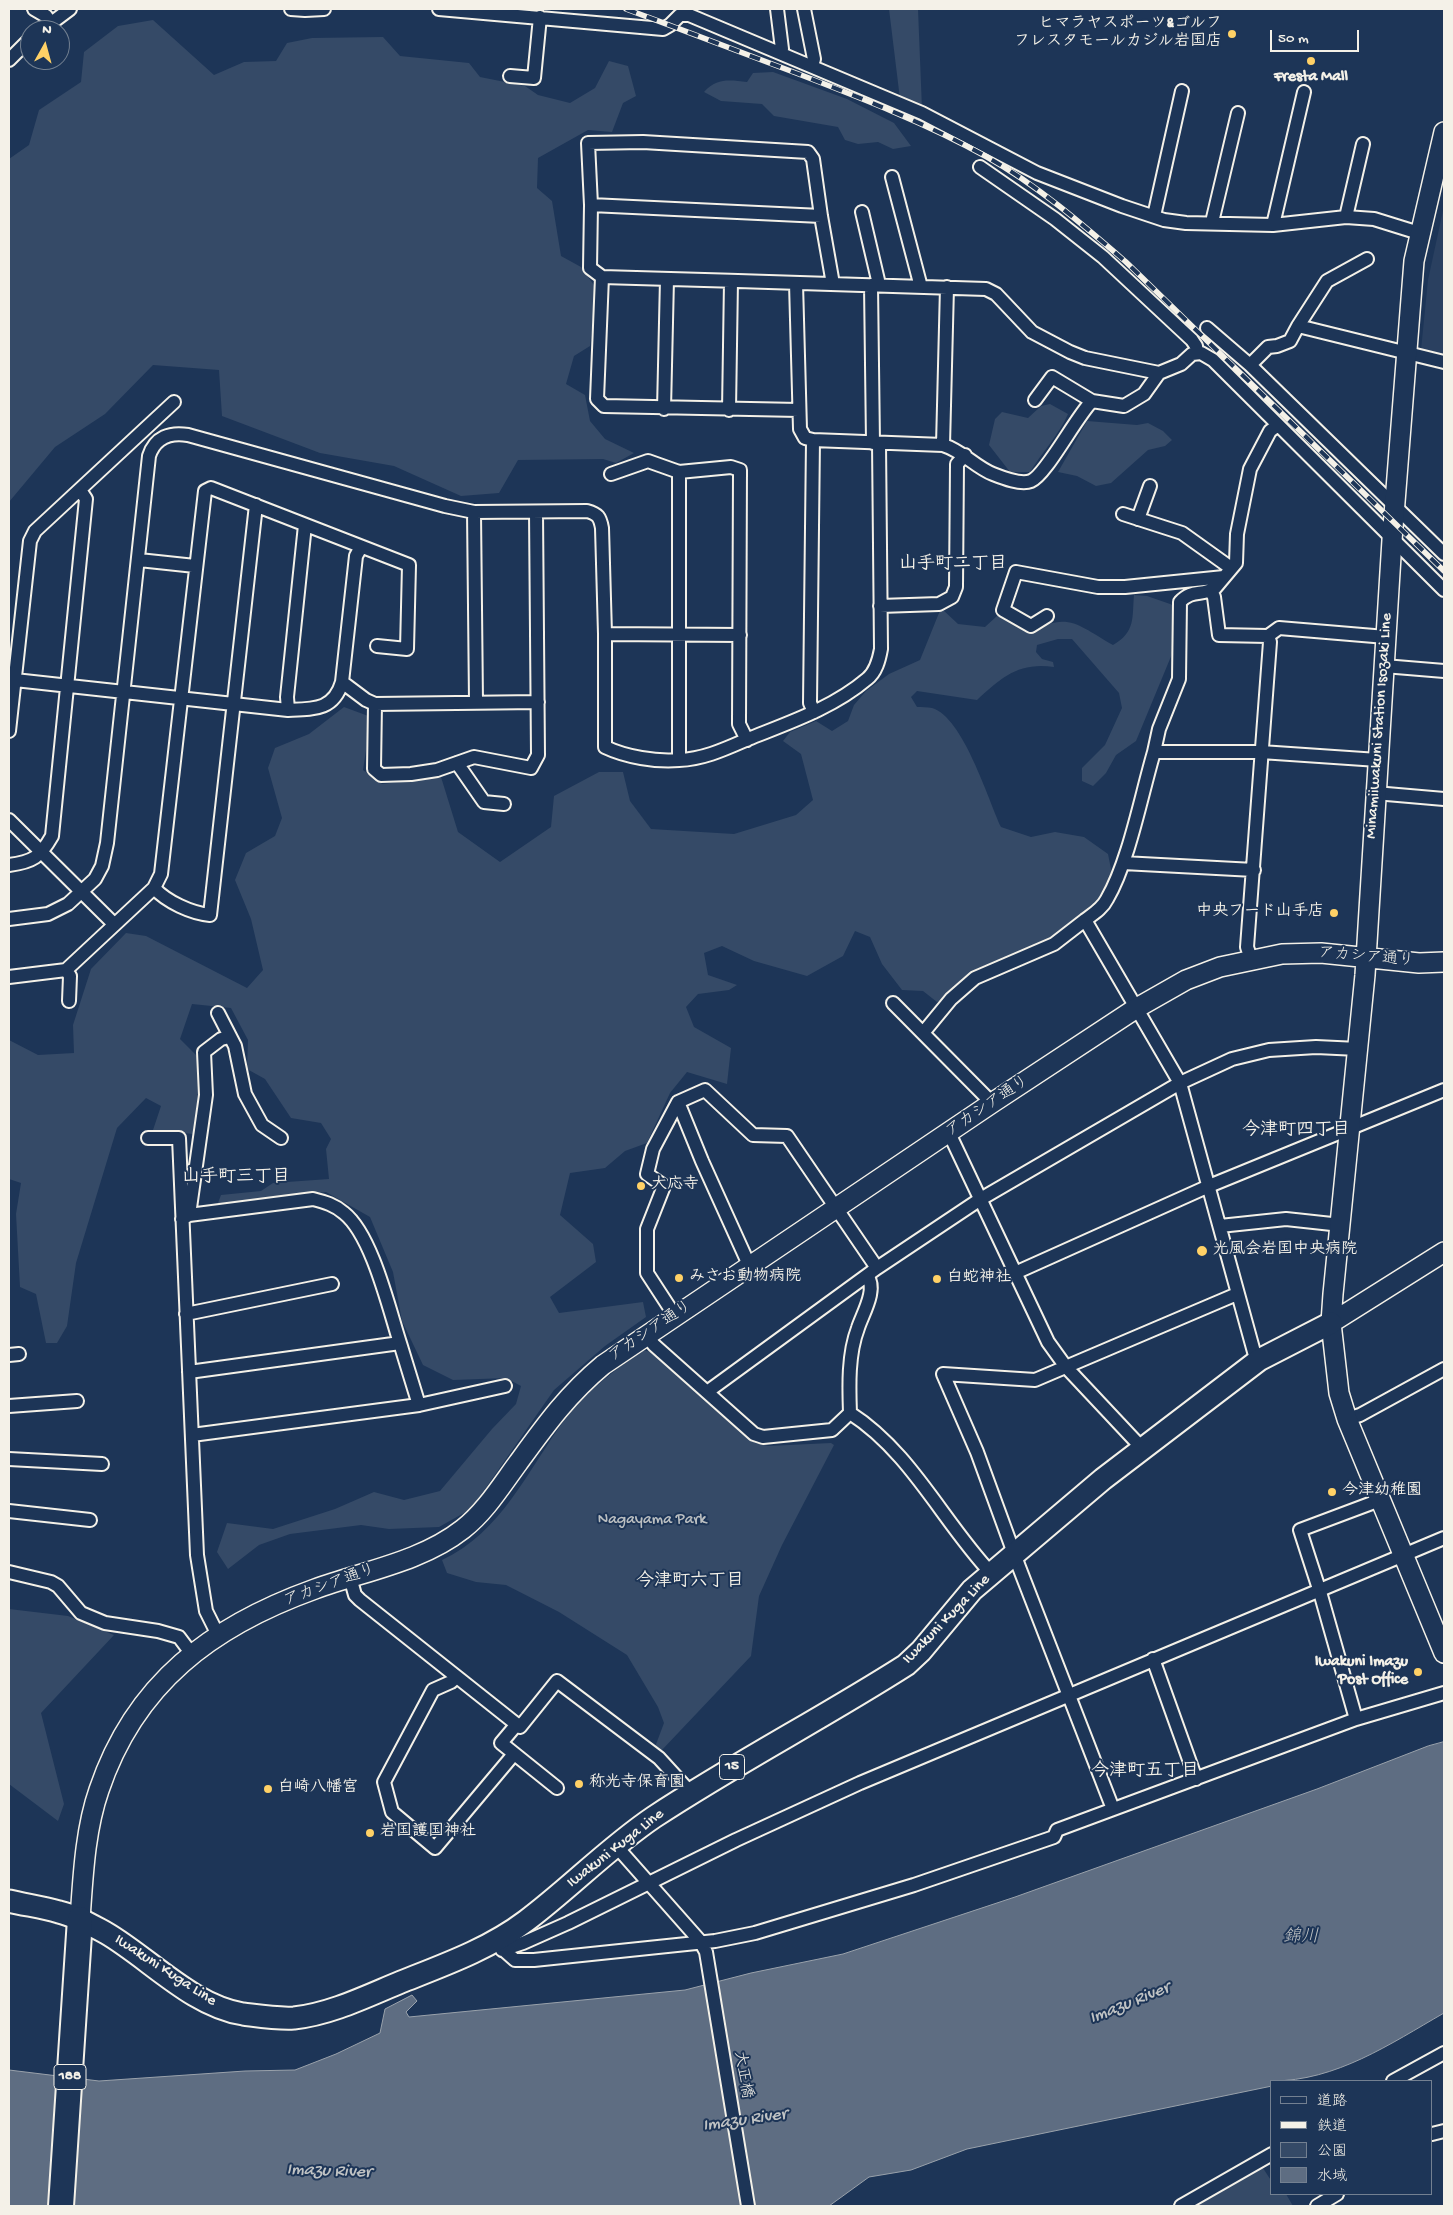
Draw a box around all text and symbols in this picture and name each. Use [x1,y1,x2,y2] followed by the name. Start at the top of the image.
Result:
[1014,15,1222,53] place label: ヒマラヤスポーツ&ゴルフ フレスタモールカジル岩国店
[20,20,70,70] north arrow
[1273,20,1362,52] scale bar
[41,22,52,40] text: N
[1226,28,1238,40] marker: ヒマラヤスポーツ&ゴルフ フレスタモールカジル岩国店
[1278,30,1309,48] text: 50 m
[1305,55,1317,67] marker: Fresta Mall
[1274,68,1348,88] place label: Fresta Mall
[899,554,1007,576] district label: 山手町二丁目
[1363,612,1397,840] street label: Minamiiwakuni Station Isozaki Line
[1196,903,1324,923] place label: 中央フード山手店
[1328,907,1340,919] marker: 中央フード山手店
[1317,944,1415,972] street label: アカシア通り
[943,1072,1033,1142] street label: アカシア通り
[1242,1120,1350,1142] district label: 今津町四丁目
[182,1167,290,1189] district label: 山手町三丁目
[651,1176,699,1196] place label: 大応寺
[635,1180,647,1192] marker: 大応寺
[1213,1241,1357,1261] place label: 光風会岩国中央病院
[1195,1244,1209,1258] marker: 光風会岩国中央病院
[689,1268,801,1288] place label: みさお動物病院
[947,1269,1011,1289] place label: 白蛇神社
[673,1272,685,1284] marker: みさお動物病院
[931,1273,943,1285] marker: 白蛇神社
[606,1297,696,1367] street label: アカシア通り
[1342,1482,1422,1502] place label: 今津幼稚園
[1326,1486,1338,1498] marker: 今津幼稚園
[598,1511,706,1531] park label: Nagayama Park
[282,1561,378,1611] street label: アカシア通り
[636,1571,744,1593] district label: 今津町六丁目
[899,1571,995,1669] street label: Iwakuni Kuga Line
[1315,1653,1408,1691] place label: Iwakuni Imazu Post Office
[1412,1666,1424,1678] marker: Iwakuni Imazu Post Office
[720,1754,744,1780] road number: 15
[1091,1761,1199,1783] district label: 今津町五丁目
[589,1774,685,1794] place label: 称光寺保育園
[573,1778,585,1790] marker: 称光寺保育園
[278,1779,358,1799] place label: 白崎八幡宮
[262,1783,274,1795] marker: 白崎八幡宮
[564,1805,668,1893] street label: Iwakuni Kuga Line
[380,1823,476,1843] place label: 岩国護国神社
[364,1827,376,1839] marker: 岩国護国神社
[1283,1927,1319,1949] water label: 錦川
[110,1931,220,2011] street label: Iwakuni Kuga Line
[1087,1978,1173,2030] water label: Imazu River
[728,2050,756,2100] street label: 大正橋
[54,2064,86,2090] road number: 188
[1270,2080,1433,2195] legend
[1317,2093,1347,2111] text: 道路
[702,2104,788,2138] water label: Imazu River
[1317,2118,1347,2136] text: 鉄道
[1317,2143,1347,2161] text: 公園
[286,2160,372,2184] water label: Imazu River
[1317,2168,1347,2186] text: 水域

